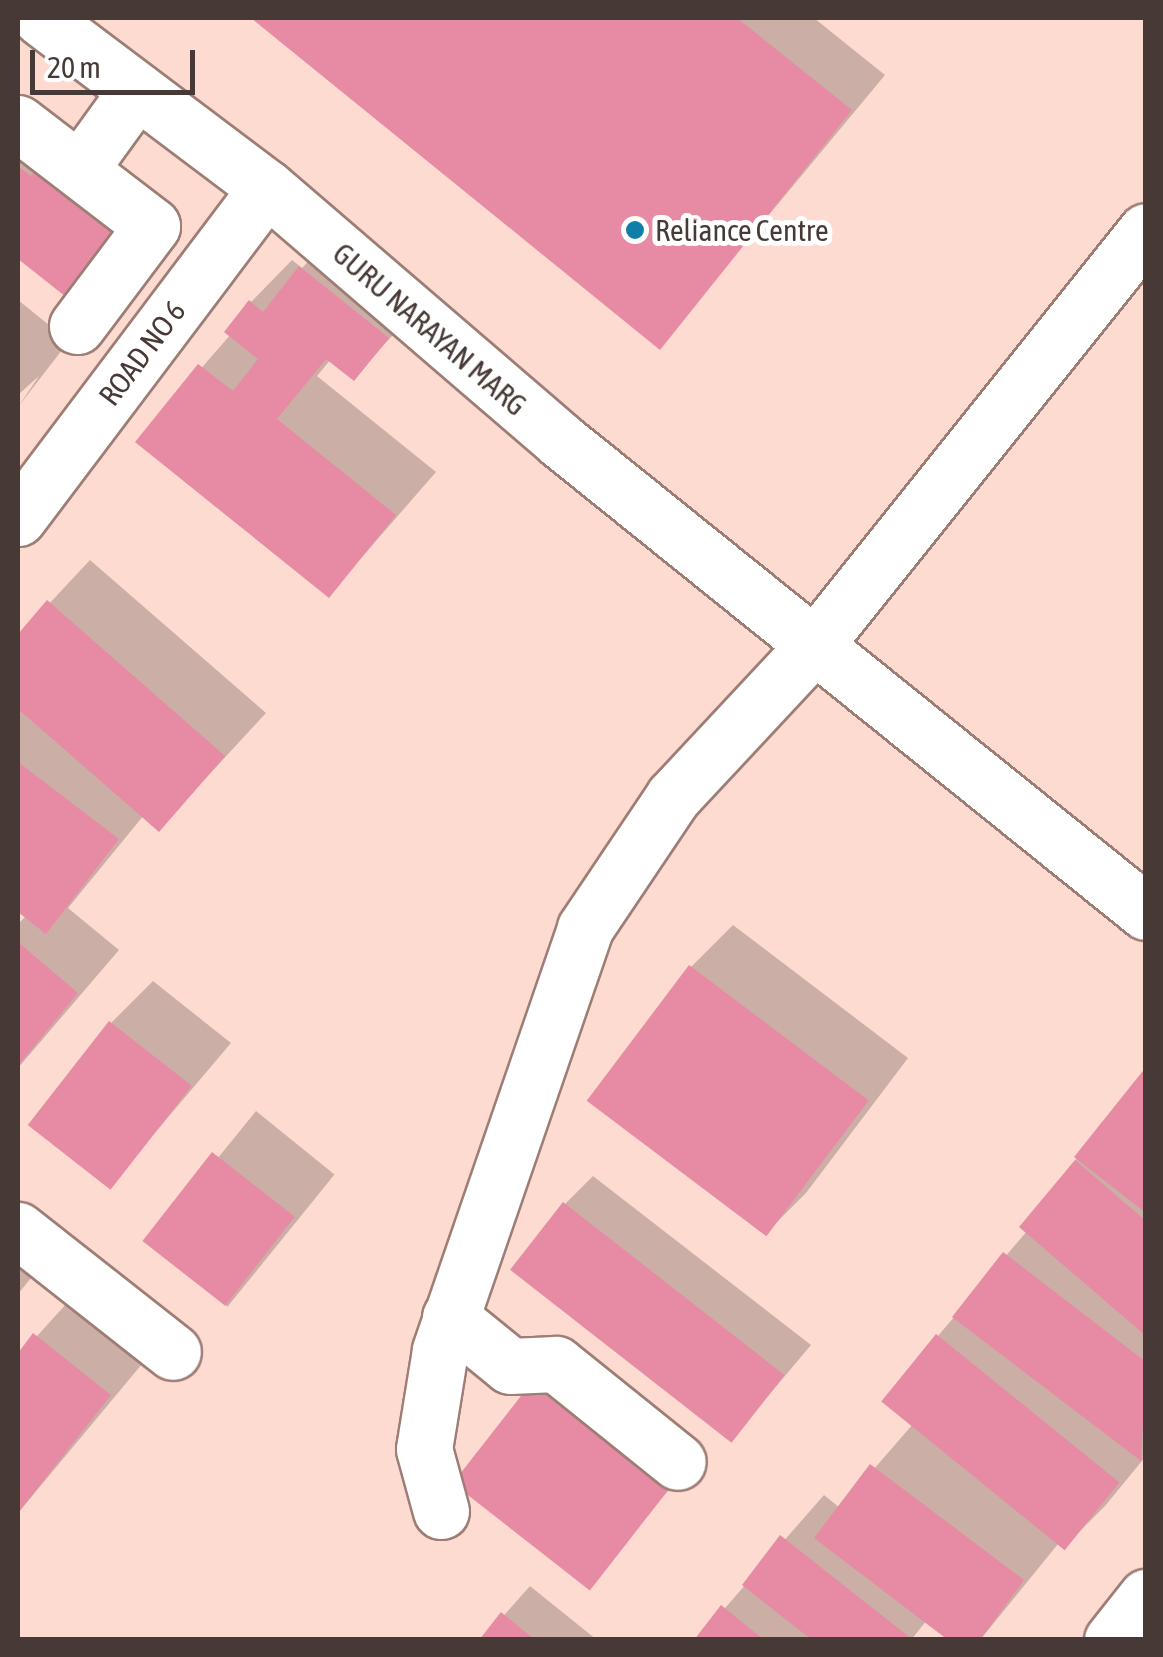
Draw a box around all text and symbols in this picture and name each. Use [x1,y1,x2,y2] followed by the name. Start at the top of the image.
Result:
[35,30,200,92] scale bar
[47,50,101,84] text: 20 m
[655,212,829,248] place label: Reliance Centre
[624,219,646,241] marker: Reliance Centre
[326,235,534,423] street label: GURU NARAYAN MARG
[91,294,193,412] street label: ROAD NO 6

